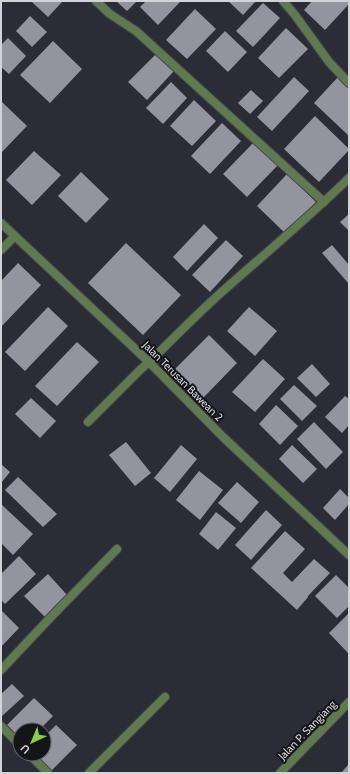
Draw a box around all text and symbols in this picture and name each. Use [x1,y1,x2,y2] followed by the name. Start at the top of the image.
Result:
[139,337,226,424] street label: Jalan Terusan Bawean 2
[274,697,339,763] street label: Jalan P. Sangiang
[12,722,52,762] north arrow
[17,741,33,757] text: U

